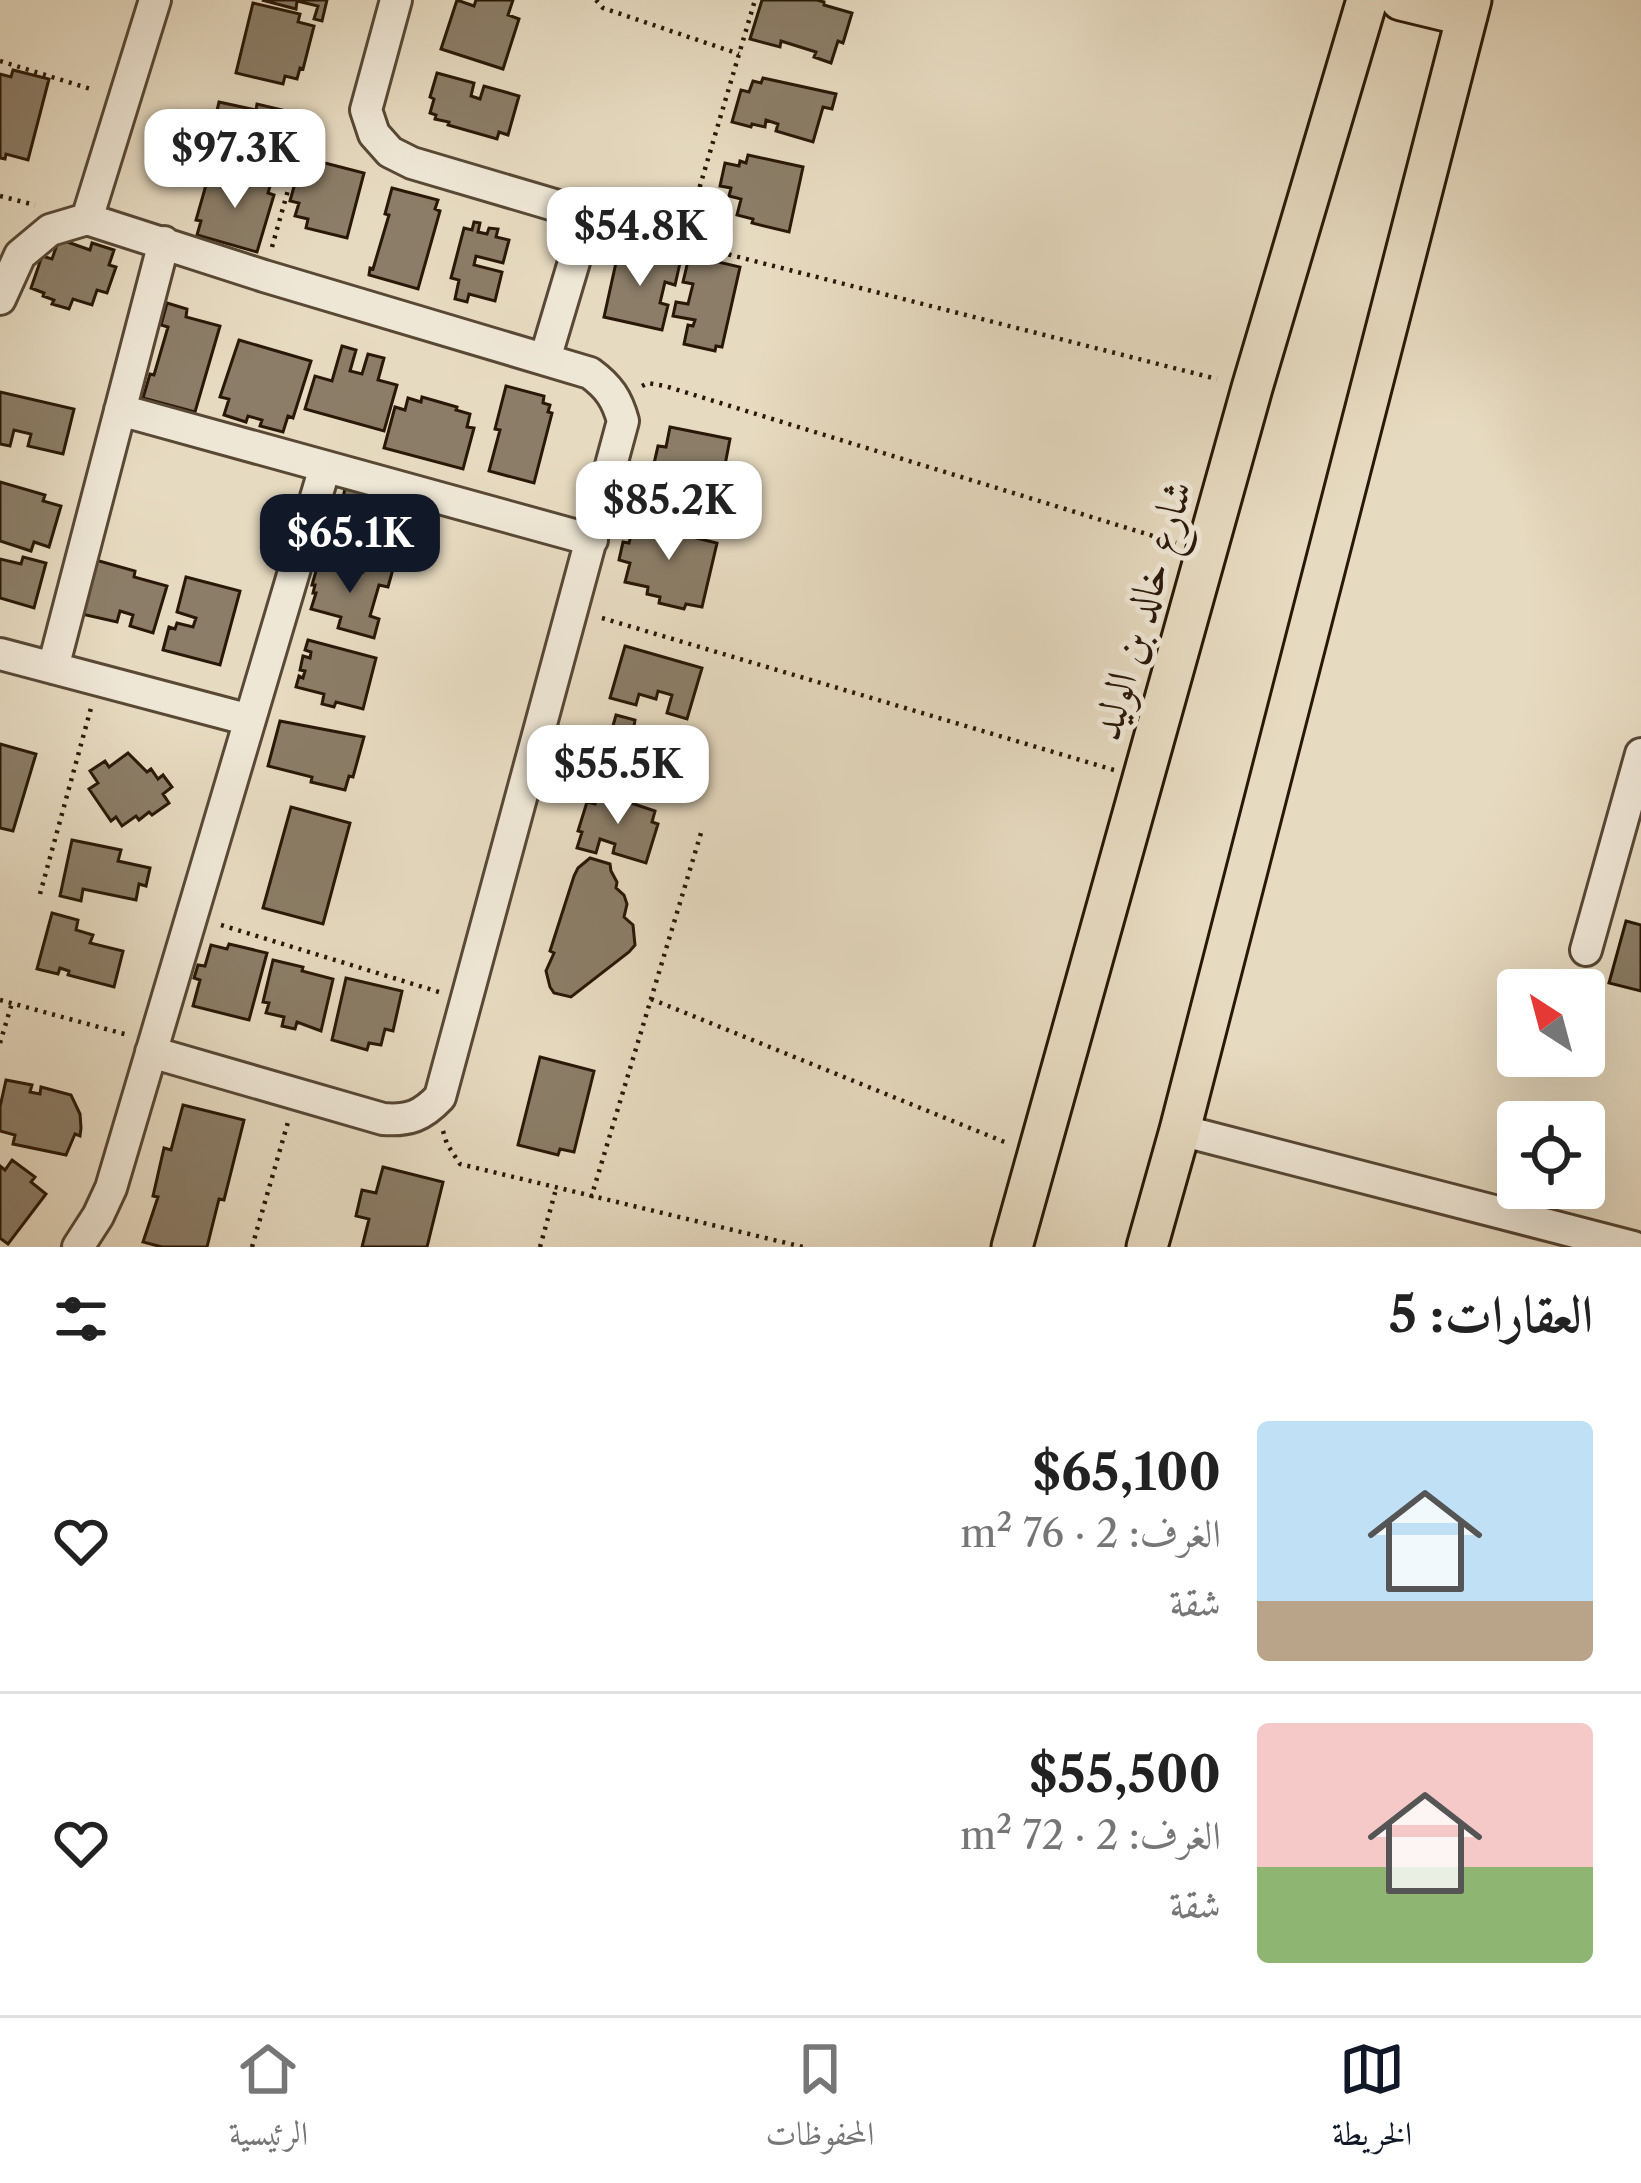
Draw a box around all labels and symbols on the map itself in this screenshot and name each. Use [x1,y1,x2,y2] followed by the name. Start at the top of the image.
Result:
[137,109,333,211] pin: $97.3K
[542,187,738,289] pin: $54.8K
[571,461,767,563] pin: $85.2K
[1079,474,1212,749] street label: شارع خالد بن الوليد
[252,494,448,596] pin: $65.1K
[520,725,716,827] pin: $55.5K
[1497,969,1605,1077] north arrow

